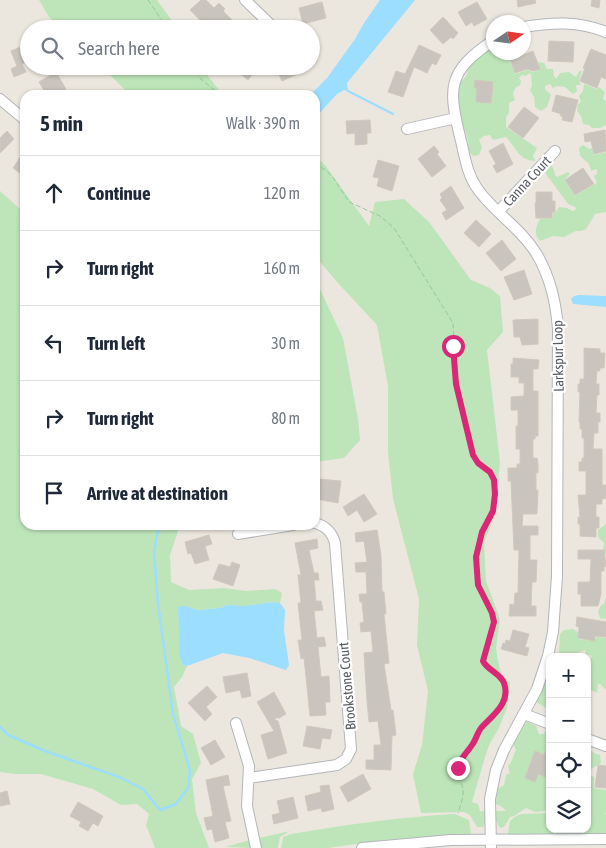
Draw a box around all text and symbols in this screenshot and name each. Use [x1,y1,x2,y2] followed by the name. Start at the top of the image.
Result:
[486,15,531,60] north arrow
[20,20,320,75] search box
[38,34,66,62] icon: search
[78,37,160,59] text: Search here
[40,111,83,135] text: 5 min
[226,114,300,132] text: Walk · 390 m
[500,153,554,209] street label: Canna Court
[40,179,68,207] icon: ahead
[87,182,151,204] text: Continue
[264,184,300,202] text: 120 m
[40,254,68,282] icon: right
[87,257,154,279] text: Turn right
[264,259,300,277] text: 160 m
[549,320,567,392] street label: Larkspur Loop
[40,329,68,357] icon: left
[87,332,145,354] text: Turn left
[271,334,300,352] text: 30 m
[442,335,465,358] route start
[40,404,68,432] icon: right
[87,407,154,429] text: Turn right
[271,409,300,427] text: 80 m
[40,479,68,507] icon: arrive
[87,482,228,504] text: Arrive at destination
[335,641,359,731] street label: Brookstone Court
[546,653,591,833] map controls
[546,653,591,698] button: +
[546,698,591,743] button: −
[546,743,591,788] button: locate
[447,757,470,780] route end
[546,788,591,833] button: layers

